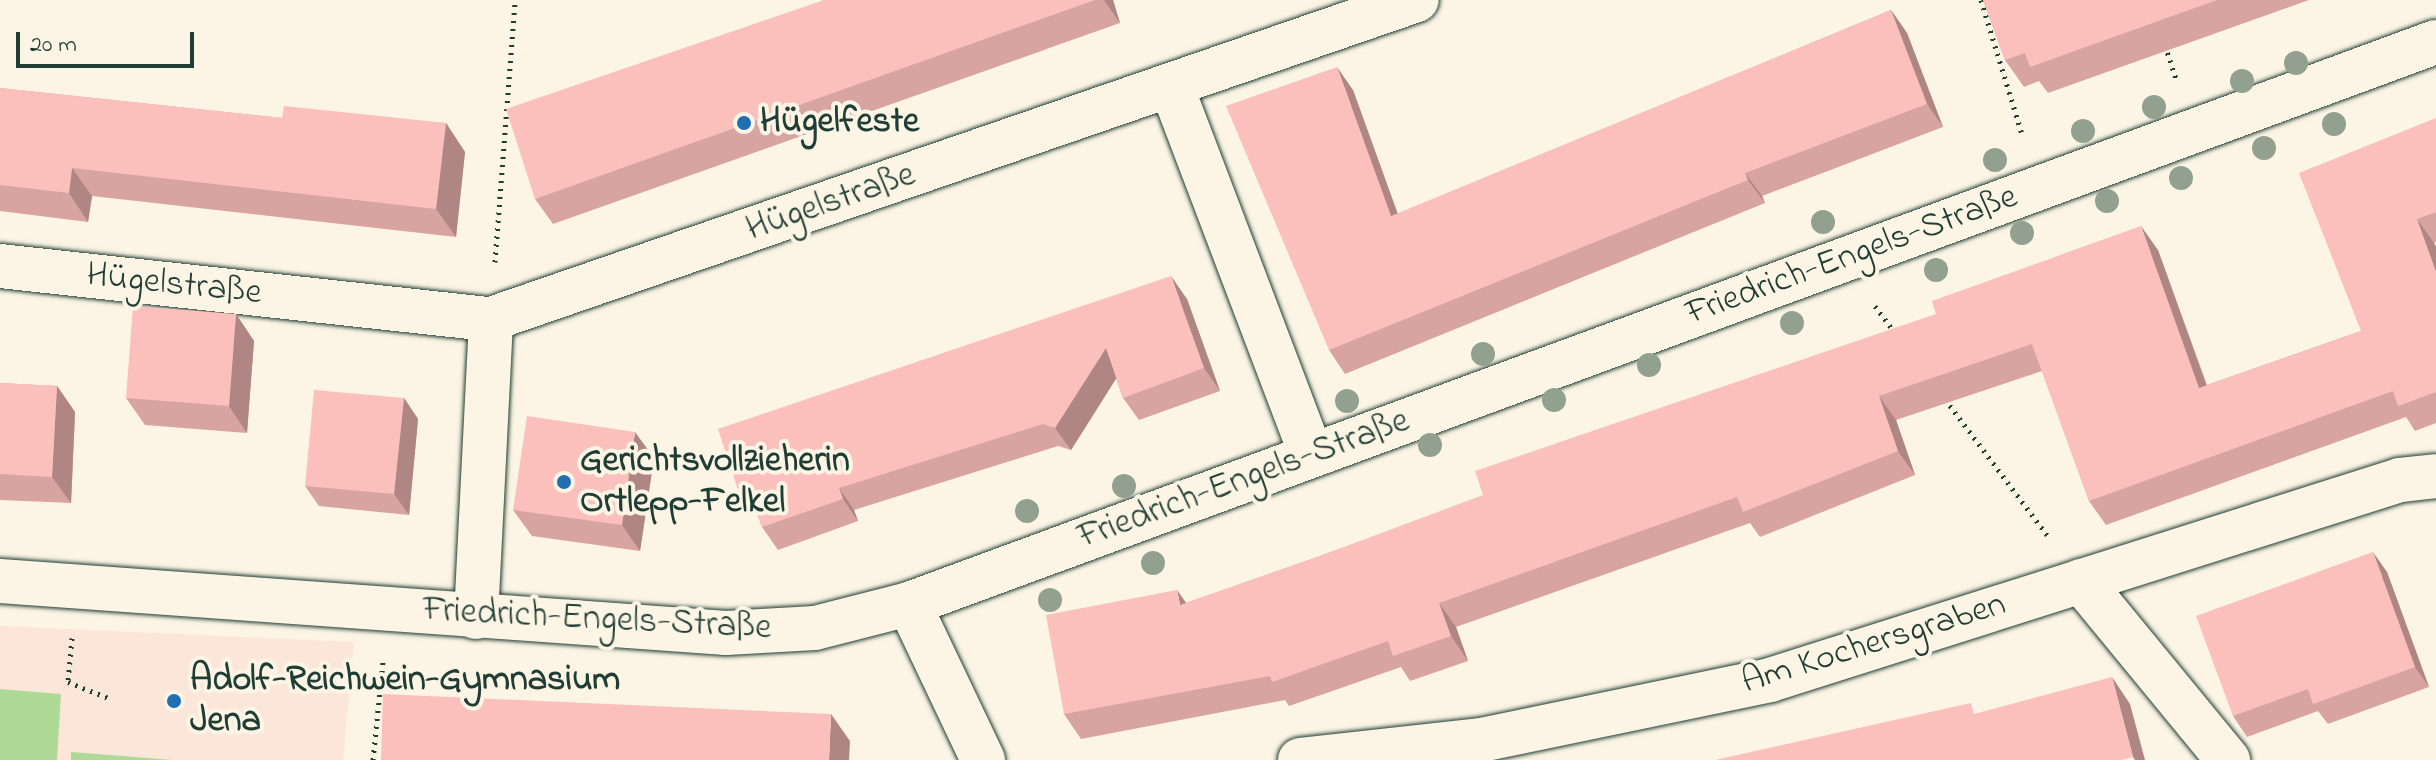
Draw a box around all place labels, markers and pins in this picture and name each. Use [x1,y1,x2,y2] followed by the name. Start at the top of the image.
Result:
[760,101,919,145] place label: Hügelfeste
[735,114,753,132] marker: Hügelfeste
[580,439,850,524] place label: Gerichtsvollzieherin Ortlepp-Felkel
[555,473,573,491] marker: Gerichtsvollzieherin Ortlepp-Felkel
[190,658,620,743] place label: Adolf-Reichwein-Gymnasium Jena
[165,692,183,710] marker: Adolf-Reichwein-Gymnasium Jena

